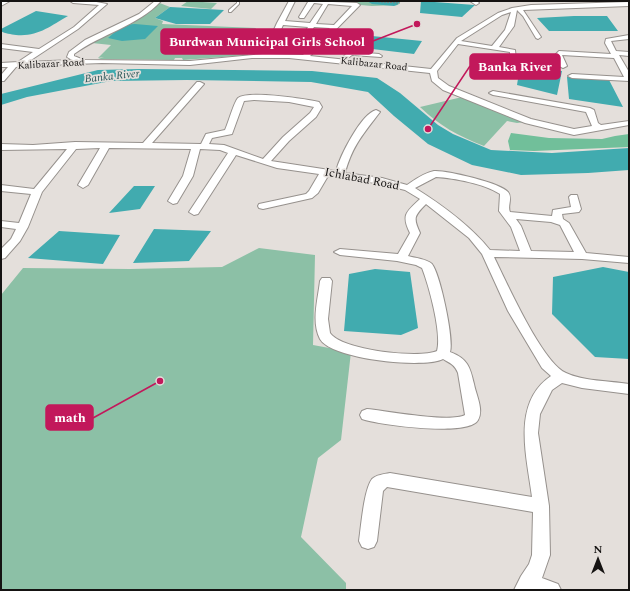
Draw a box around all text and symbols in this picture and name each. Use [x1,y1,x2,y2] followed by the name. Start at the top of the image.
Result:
[161,29,373,54] callout: Burdwan Municipal Girls School
[169,32,365,52] text: Burdwan Municipal Girls School
[340,53,409,76] street label: Kalibazar Road
[17,54,85,74] street label: Kalibazar Road
[470,54,560,79] callout: Banka River
[478,57,552,77] text: Banka River
[84,65,140,87] water label: Banka River
[323,162,401,196] street label: Ichlabad Road
[46,405,93,430] callout: math
[54,408,86,428] text: math
[578,539,618,579] north arrow
[594,541,603,558] text: N

